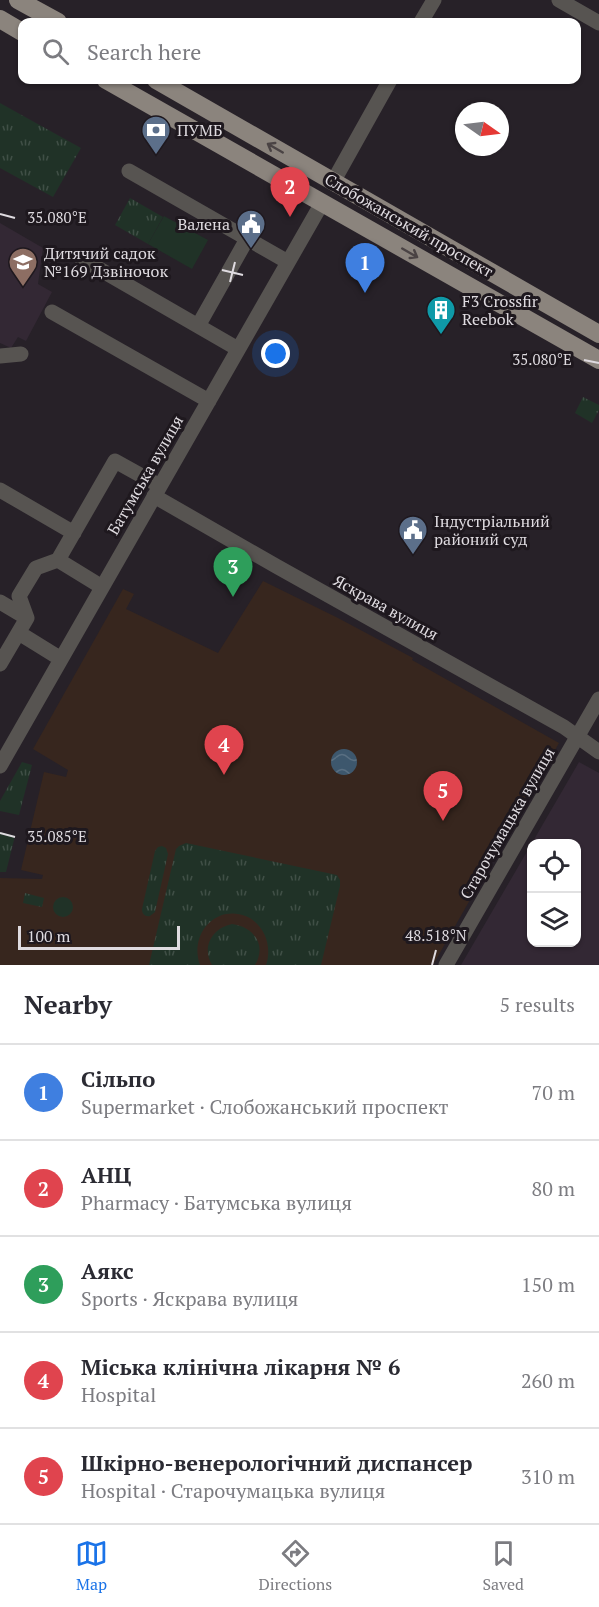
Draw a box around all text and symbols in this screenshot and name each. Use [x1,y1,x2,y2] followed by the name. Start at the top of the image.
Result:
[18,18,581,84] search box
[39,35,72,68] icon: search
[87,37,201,66] text: Search here
[455,102,509,156] north arrow
[140,114,172,156] bank icon: ПУМБ
[177,119,223,141] place label: ПУМБ
[267,142,284,154] one-way arrow
[270,168,310,217] pin: 2
[321,168,497,282] street label: Слобожанський проспект
[27,207,87,227] text: 35.080°E
[235,208,267,250] public building icon: Валена
[177,213,230,235] place label: Валена
[44,242,168,282] place label: Дитячий садок №169 Дзвіночок
[346,244,385,293] pin: 1
[7,246,39,288] school or university icon: Дитячий садок №169 Дзвіночок
[401,247,418,259] one-way arrow
[462,290,539,330] place label: F3 Crossfir Reebok
[425,294,457,336] building icon: F3 Crossfir Reebok
[261,339,290,368] your location
[512,349,572,369] text: 35.080°E
[102,411,188,539] street label: Батумська вулиця
[434,510,550,550] place label: Індустріальний районий суд
[397,514,429,556] public building icon: Індустріальний районий суд
[214,548,252,597] pin: 3
[330,569,442,645] street label: Яскрава вулиця
[204,726,244,775] pin: 4
[455,743,559,903] street label: Старочумацька вулиця
[424,772,462,821] pin: 5
[27,826,87,846] text: 35.085°E
[527,839,581,947] map controls
[527,839,581,893] button: locate
[527,893,581,947] button: layers
[18,923,180,950] scale bar
[27,925,70,947] text: 100 m
[405,925,467,945] text: 48.518°N
[24,987,112,1021] text: Nearby
[500,991,575,1018] text: 5 results
[81,1064,155,1093] text: Сільпо
[38,1079,49,1106] text: 1
[532,1079,575,1106] text: 70 m
[81,1093,449,1120] text: Supermarket · Слобожанський проспект
[81,1160,131,1189] text: АНЦ
[38,1175,49,1202] text: 2
[532,1175,575,1202] text: 80 m
[81,1189,352,1216] text: Pharmacy · Батумська вулиця
[81,1256,134,1285] text: Аякс
[38,1271,49,1298] text: 3
[521,1271,575,1298] text: 150 m
[81,1285,298,1312] text: Sports · Яскрава вулиця
[81,1352,400,1381] text: Міська клінічна лікарня № 6
[38,1367,49,1394] text: 4
[521,1367,575,1394] text: 260 m
[81,1381,156,1408] text: Hospital
[81,1448,472,1477] text: Шкірно-венерологічний диспансер
[38,1463,49,1490] text: 5
[521,1463,575,1490] text: 310 m
[81,1477,385,1504] text: Hospital · Старочумацька вулиця
[75,1537,108,1595] tab: Map
[258,1537,332,1595] tab: Directions
[482,1537,524,1595] tab: Saved

